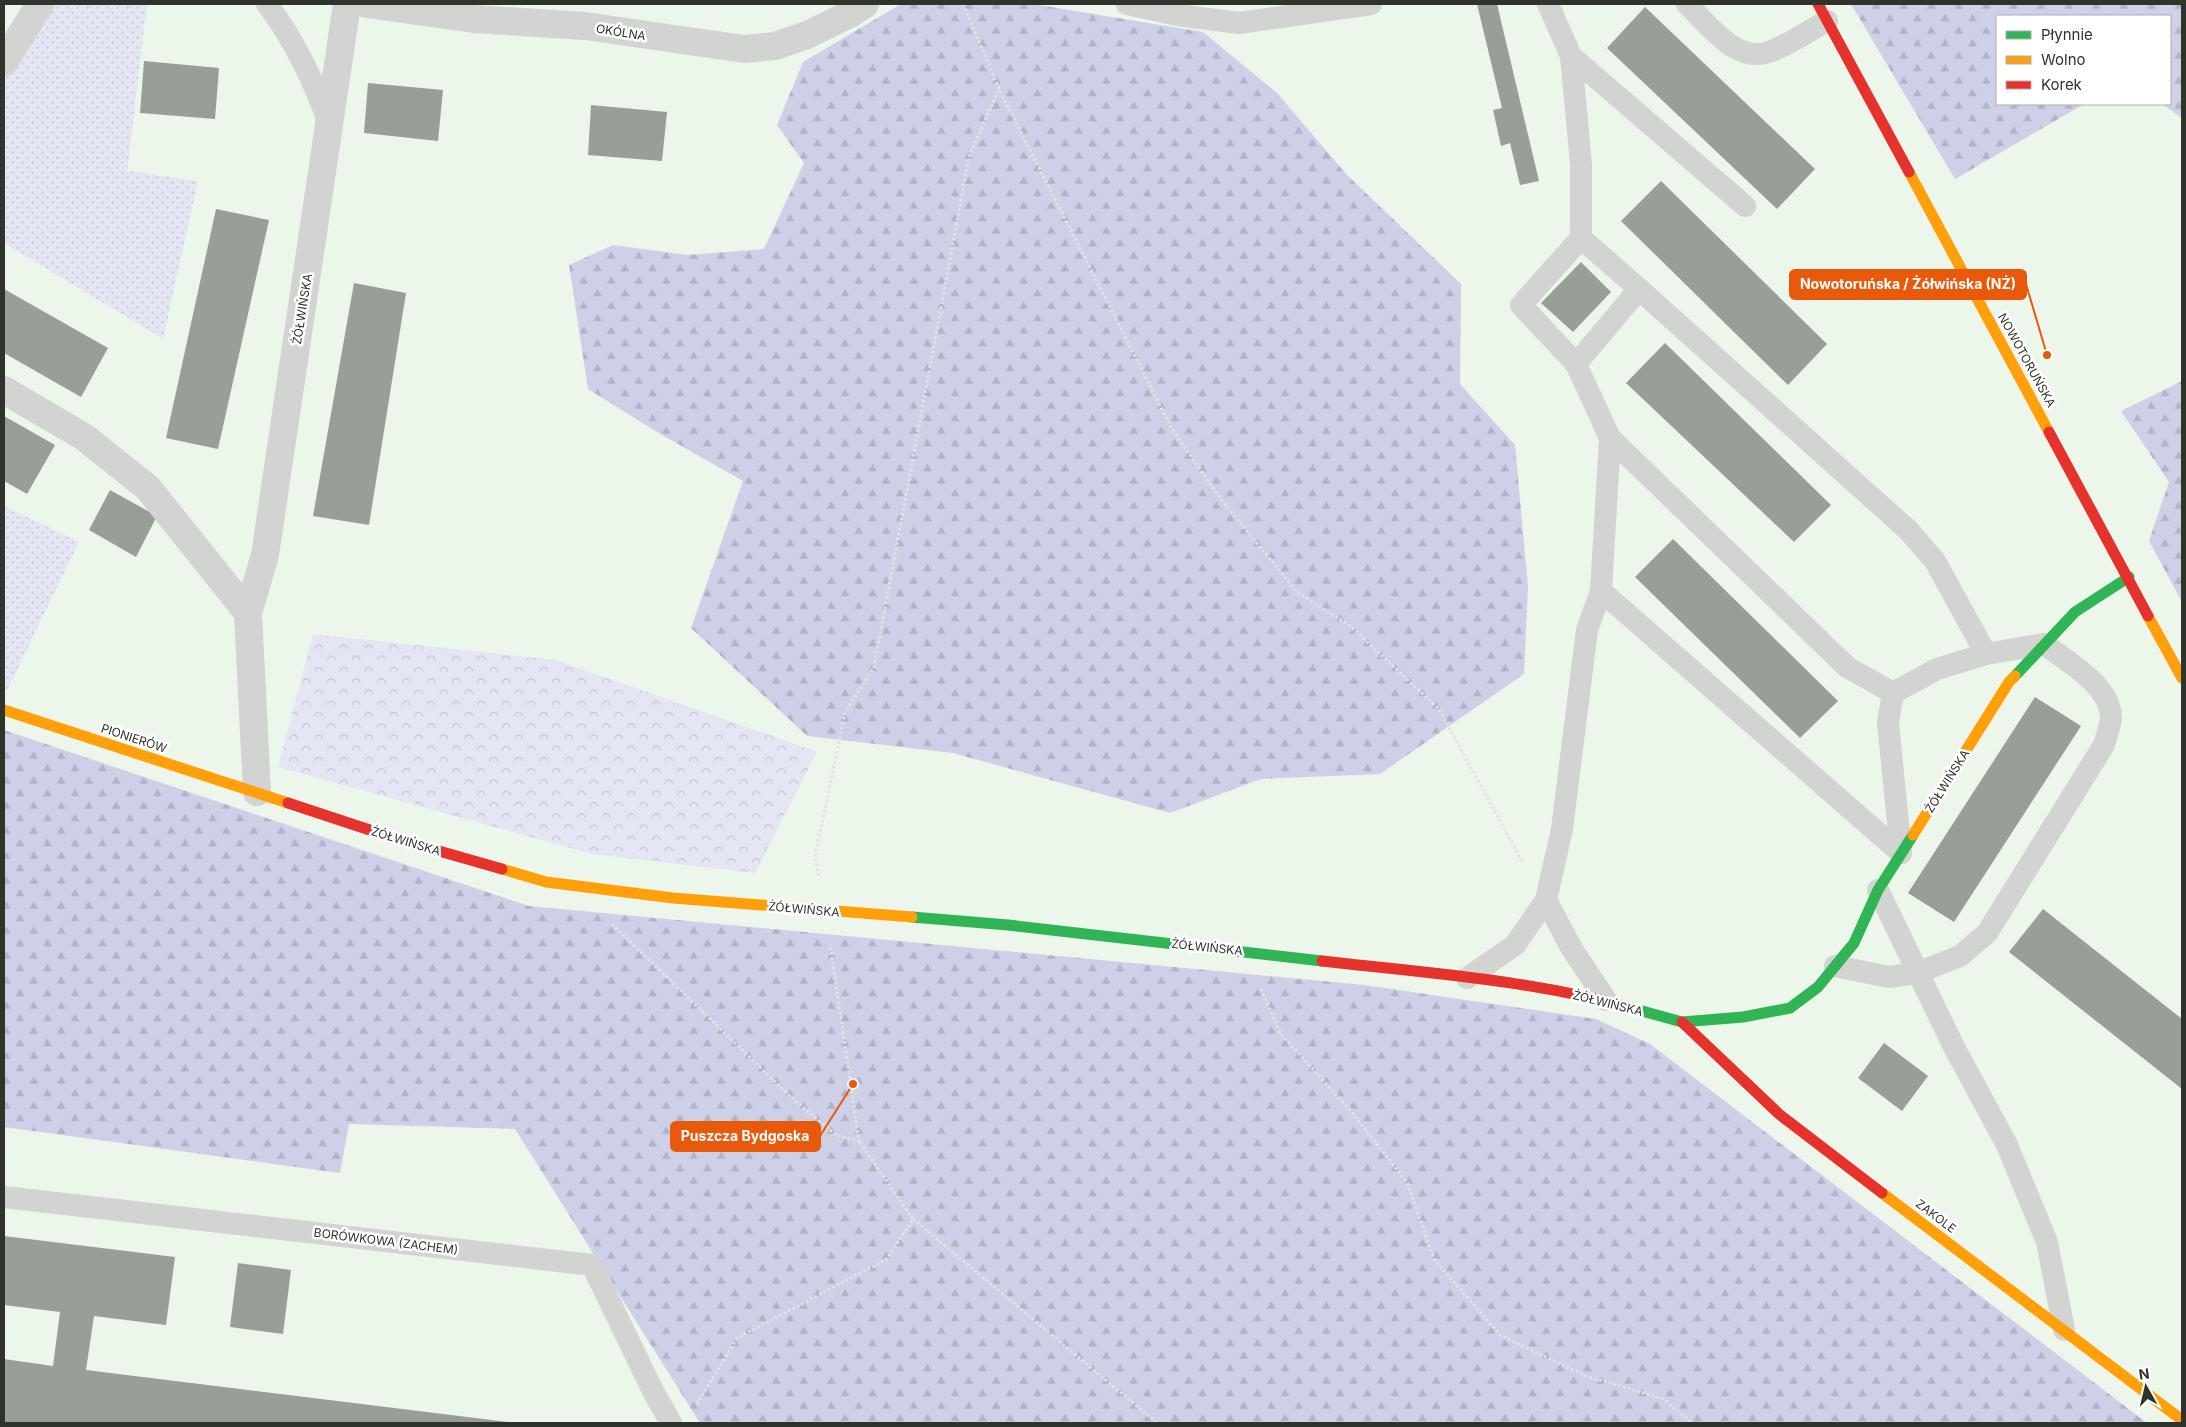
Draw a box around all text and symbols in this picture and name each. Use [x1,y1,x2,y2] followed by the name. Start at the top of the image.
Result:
[1996,15,2171,105] legend
[595,21,647,43] street label: OKÓLNA
[2041,25,2093,44] text: Płynnie
[2041,50,2086,69] text: Wolno
[2041,75,2083,94] text: Korek
[1790,270,2026,299] callout: Nowotoruńska / Żółwińska (NŻ)
[289,272,315,346] street label: ŻÓŁWIŃSKA
[1800,274,2016,292] text: Nowotoruńska / Żółwińska (NŻ)
[1995,310,2059,410] street label: NOWOTORUŃSKA
[99,720,169,756] street label: PIONIERÓW
[1922,747,1972,815] street label: ŻÓŁWIŃSKA
[370,823,442,859] street label: ŻÓŁWIŃSKA
[768,898,840,920] street label: ŻÓŁWIŃSKA
[1171,936,1243,958] street label: ŻÓŁWIŃSKA
[1571,987,1645,1019] street label: ŻÓŁWIŃSKA
[671,1122,820,1151] callout: Puszcza Bydgoska
[681,1127,809,1144] text: Puszcza Bydgoska
[1913,1196,1959,1236] street label: ZAKOLE
[313,1225,459,1257] street label: BORÓWKOWA (ZACHEM)
[2121,1362,2171,1412] north arrow
[2138,1364,2151,1383] text: N

